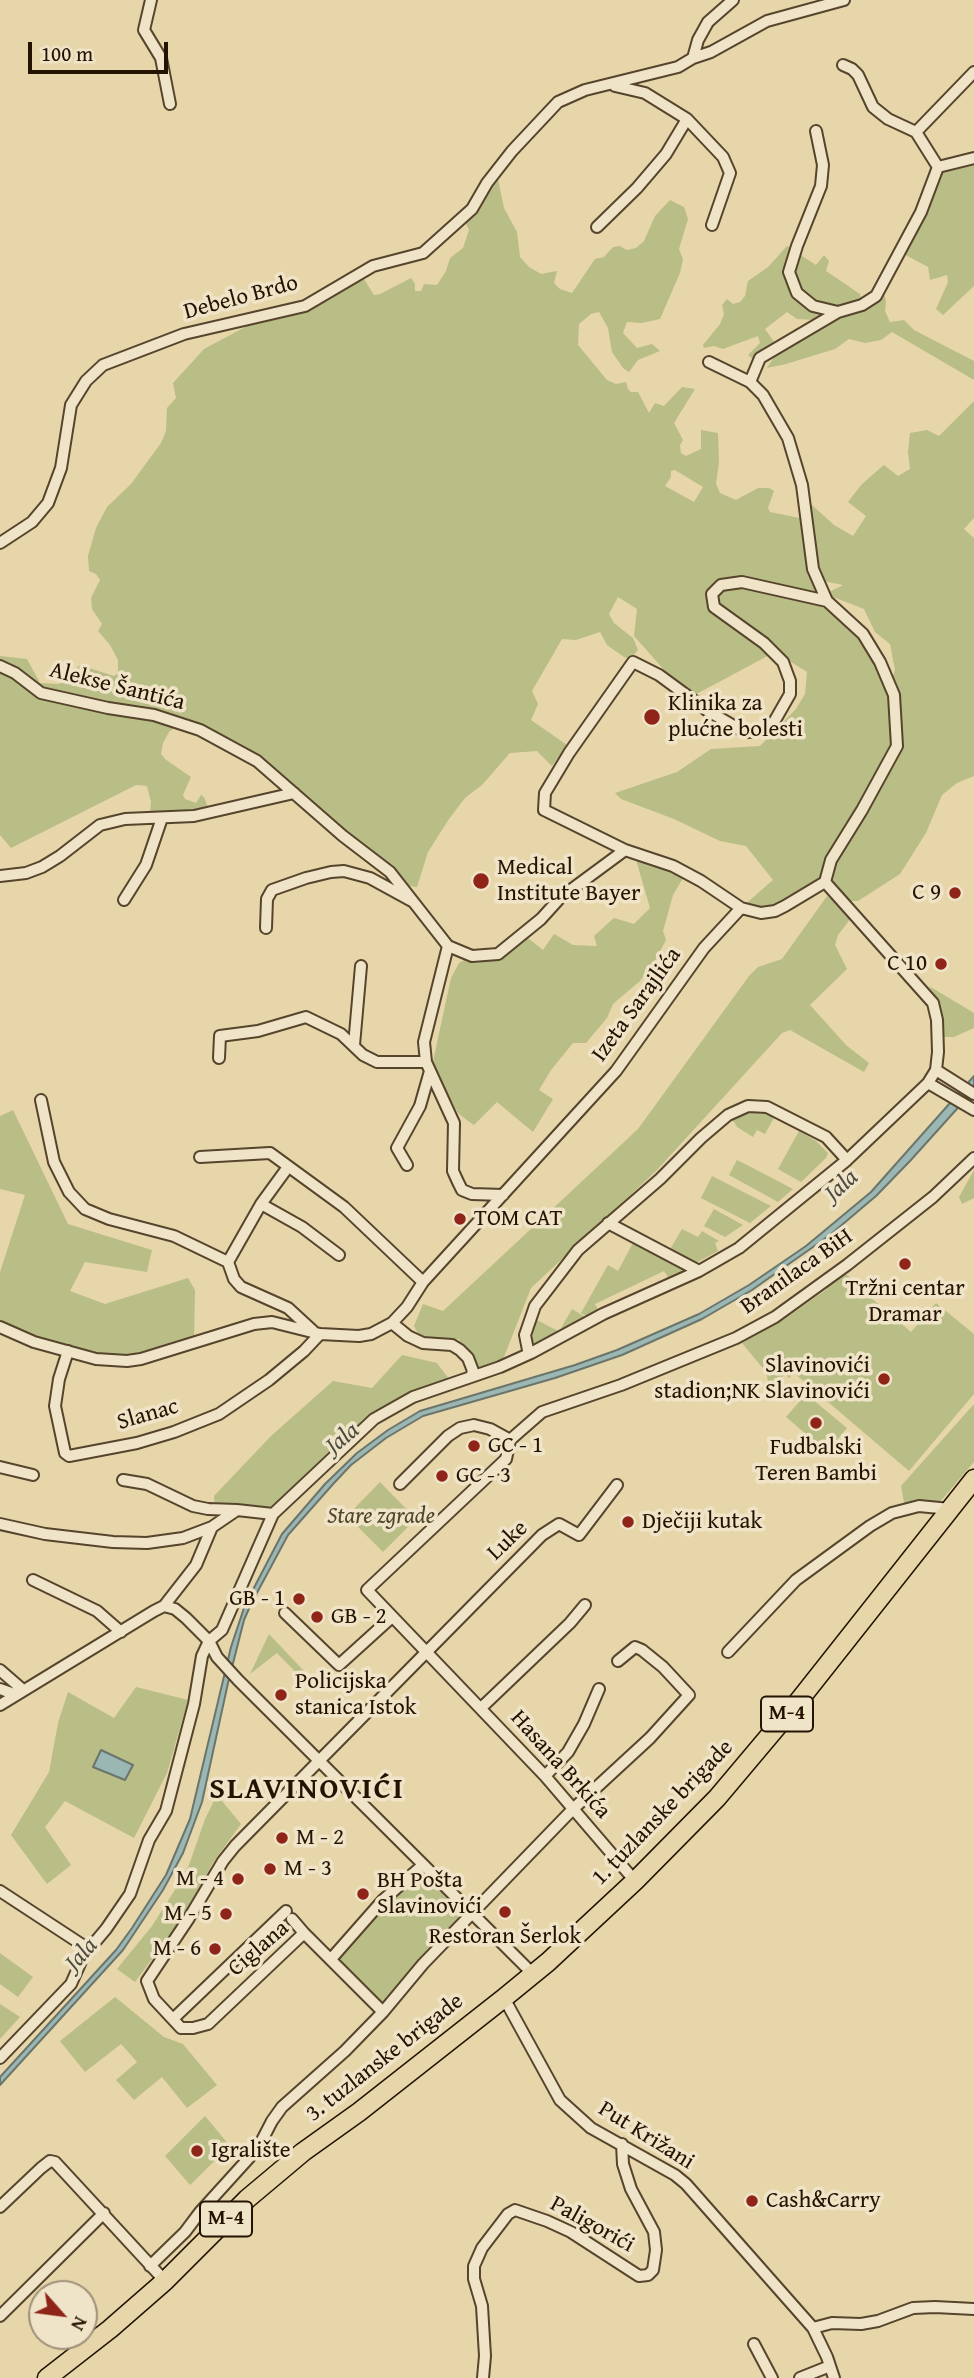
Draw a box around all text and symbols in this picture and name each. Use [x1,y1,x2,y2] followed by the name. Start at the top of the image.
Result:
[32,28,172,72] scale bar
[41,38,93,69] text: 100 m
[181,270,301,326] street label: Debelo Brdo
[46,657,188,717] street label: Alekse Šantića
[668,690,803,744] place label: Klinika za plućne bolesti
[642,707,662,727] marker: Klinika za plućne bolesti
[497,854,640,908] place label: Medical Institute Bayer
[471,871,491,891] marker: Medical Institute Bayer
[912,879,941,907] place label: C 9
[947,885,963,901] marker: C 9
[586,943,688,1067] street label: Izeta Sarajlića
[887,950,927,978] place label: C 10
[933,956,949,972] marker: C 10
[819,1164,865,1208] water label: Jala
[474,1205,562,1233] place label: TOM CAT
[452,1211,468,1227] marker: TOM CAT
[736,1223,858,1321] street label: Branilaca BiH
[897,1256,913,1272] marker: Tržni centar Dramar
[845,1275,965,1329] place label: Tržni centar Dramar
[654,1352,870,1406] place label: Slavinovići stadion;NK Slavinovići
[876,1371,892,1387] marker: Slavinovići stadion;NK Slavinovići
[114,1393,182,1437] street label: Slanac
[808,1415,824,1431] marker: Fudbalski Teren Bambi
[320,1417,366,1461] water label: Jala
[488,1432,543,1460] place label: GC - 1
[755,1434,877,1488] place label: Fudbalski Teren Bambi
[466,1438,482,1454] marker: GC - 1
[456,1462,511,1490] place label: GC - 3
[434,1468,450,1484] marker: GC - 3
[327,1503,435,1531] park label: Stare zgrade
[642,1508,762,1536] place label: Dječiji kutak
[620,1514,636,1530] marker: Dječiji kutak
[482,1515,534,1567] street label: Luke
[229,1585,285,1613] place label: GB - 1
[291,1591,307,1607] marker: GB - 1
[331,1603,387,1631] place label: GB - 2
[309,1609,325,1625] marker: GB - 2
[295,1668,416,1722] place label: Policijska stanica Istok
[273,1687,289,1703] marker: Policijska stanica Istok
[761,1696,813,1732] road number: M-4
[504,1705,616,1825] street label: Hasana Brkića
[586,1734,740,1892] street label: 1. tuzlanske brigade
[211,1772,403,1808] district label: SLAVINOVIĆI
[296,1824,344,1852] place label: M - 2
[274,1830,290,1846] marker: M - 2
[284,1855,332,1883] place label: M - 3
[262,1861,278,1877] marker: M - 3
[176,1865,224,1893] place label: M - 4
[377,1867,482,1921] place label: BH Pošta Slavinovići
[230,1871,246,1887] marker: M - 4
[355,1886,371,1902] marker: BH Pošta Slavinovići
[164,1900,212,1928] place label: M - 5
[497,1904,513,1920] marker: Restoran Šerlok
[218,1906,234,1922] marker: M - 5
[223,1915,295,1983] street label: Ciglana
[429,1923,581,1951] place label: Restoran Šerlok
[60,1932,104,1978] water label: Jala
[153,1935,201,1963] place label: M - 6
[207,1941,223,1957] marker: M - 6
[301,1988,469,2128] street label: 3. tuzlanske brigade
[593,2096,699,2176] street label: Put Križani
[211,2137,291,2165] place label: Igralište
[189,2143,205,2159] marker: Igralište
[766,2187,881,2215] place label: Cash&Carry
[545,2191,639,2259] street label: Paligorići
[744,2193,760,2209] marker: Cash&Carry
[200,2202,252,2236] road number: M-4
[28,2280,98,2350] north arrow
[64,2312,95,2336] text: N

